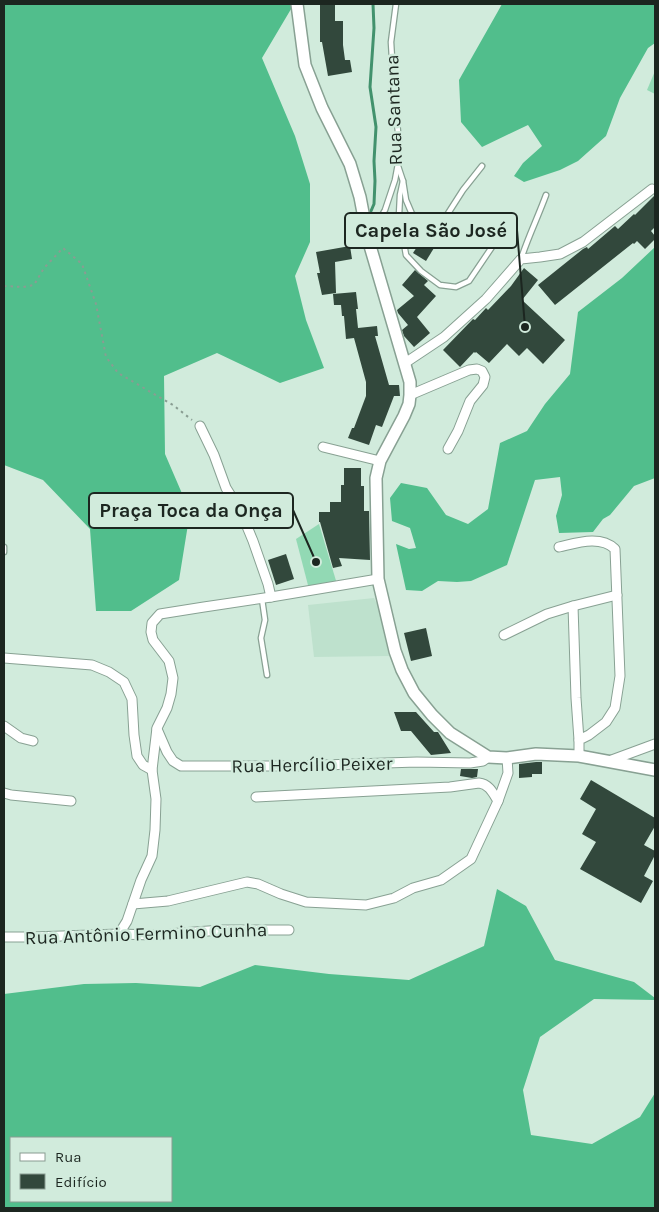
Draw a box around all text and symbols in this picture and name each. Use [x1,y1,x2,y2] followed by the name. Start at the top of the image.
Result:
[381,54,407,166] street label: Rua Santana
[345,213,517,248] callout: Capela São José
[355,219,507,242] text: Capela São José
[89,493,293,528] callout: Praça Toca da Onça
[99,499,283,522] text: Praça Toca da Onça
[231,753,393,777] street label: Rua Hercílio Peixer
[24,919,268,949] street label: Rua Antônio Fermino Cunha
[10,1137,172,1202] legend
[55,1148,82,1166] text: Rua
[55,1173,107,1191] text: Edifício

